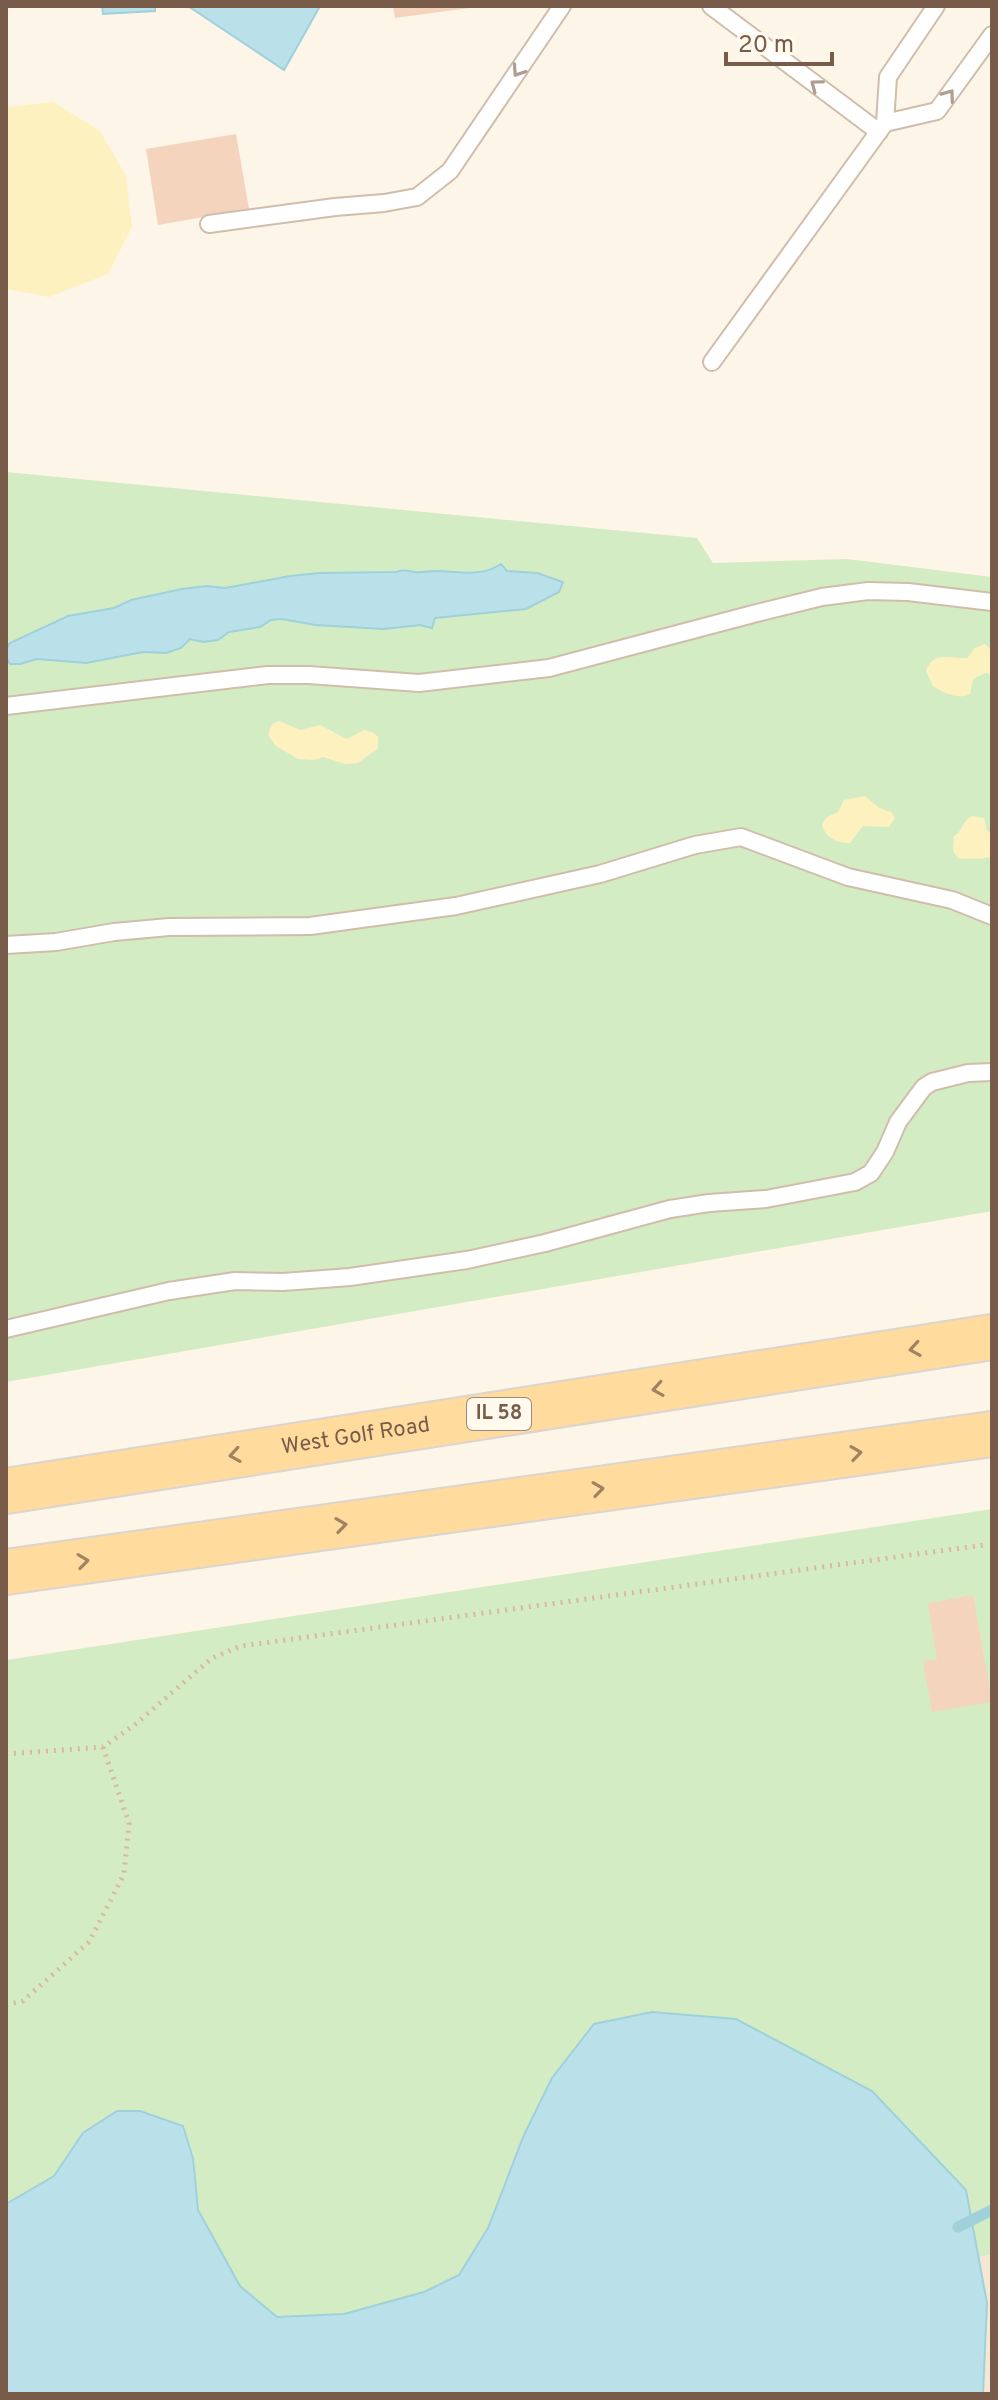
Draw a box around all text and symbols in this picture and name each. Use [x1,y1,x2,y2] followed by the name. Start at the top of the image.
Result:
[726,16,832,66] scale bar
[738,31,794,61] text: 20 m
[513,62,528,76] one-way arrow
[810,81,825,95] one-way arrow
[939,89,954,103] one-way arrow
[908,1340,922,1357] one-way arrow
[651,1380,665,1397] one-way arrow
[467,1398,531,1430] road number: IL 58
[280,1411,432,1461] street label: West Golf Road
[849,1445,863,1462] one-way arrow
[228,1446,242,1463] one-way arrow
[591,1481,605,1498] one-way arrow
[334,1517,348,1534] one-way arrow
[76,1553,90,1570] one-way arrow

